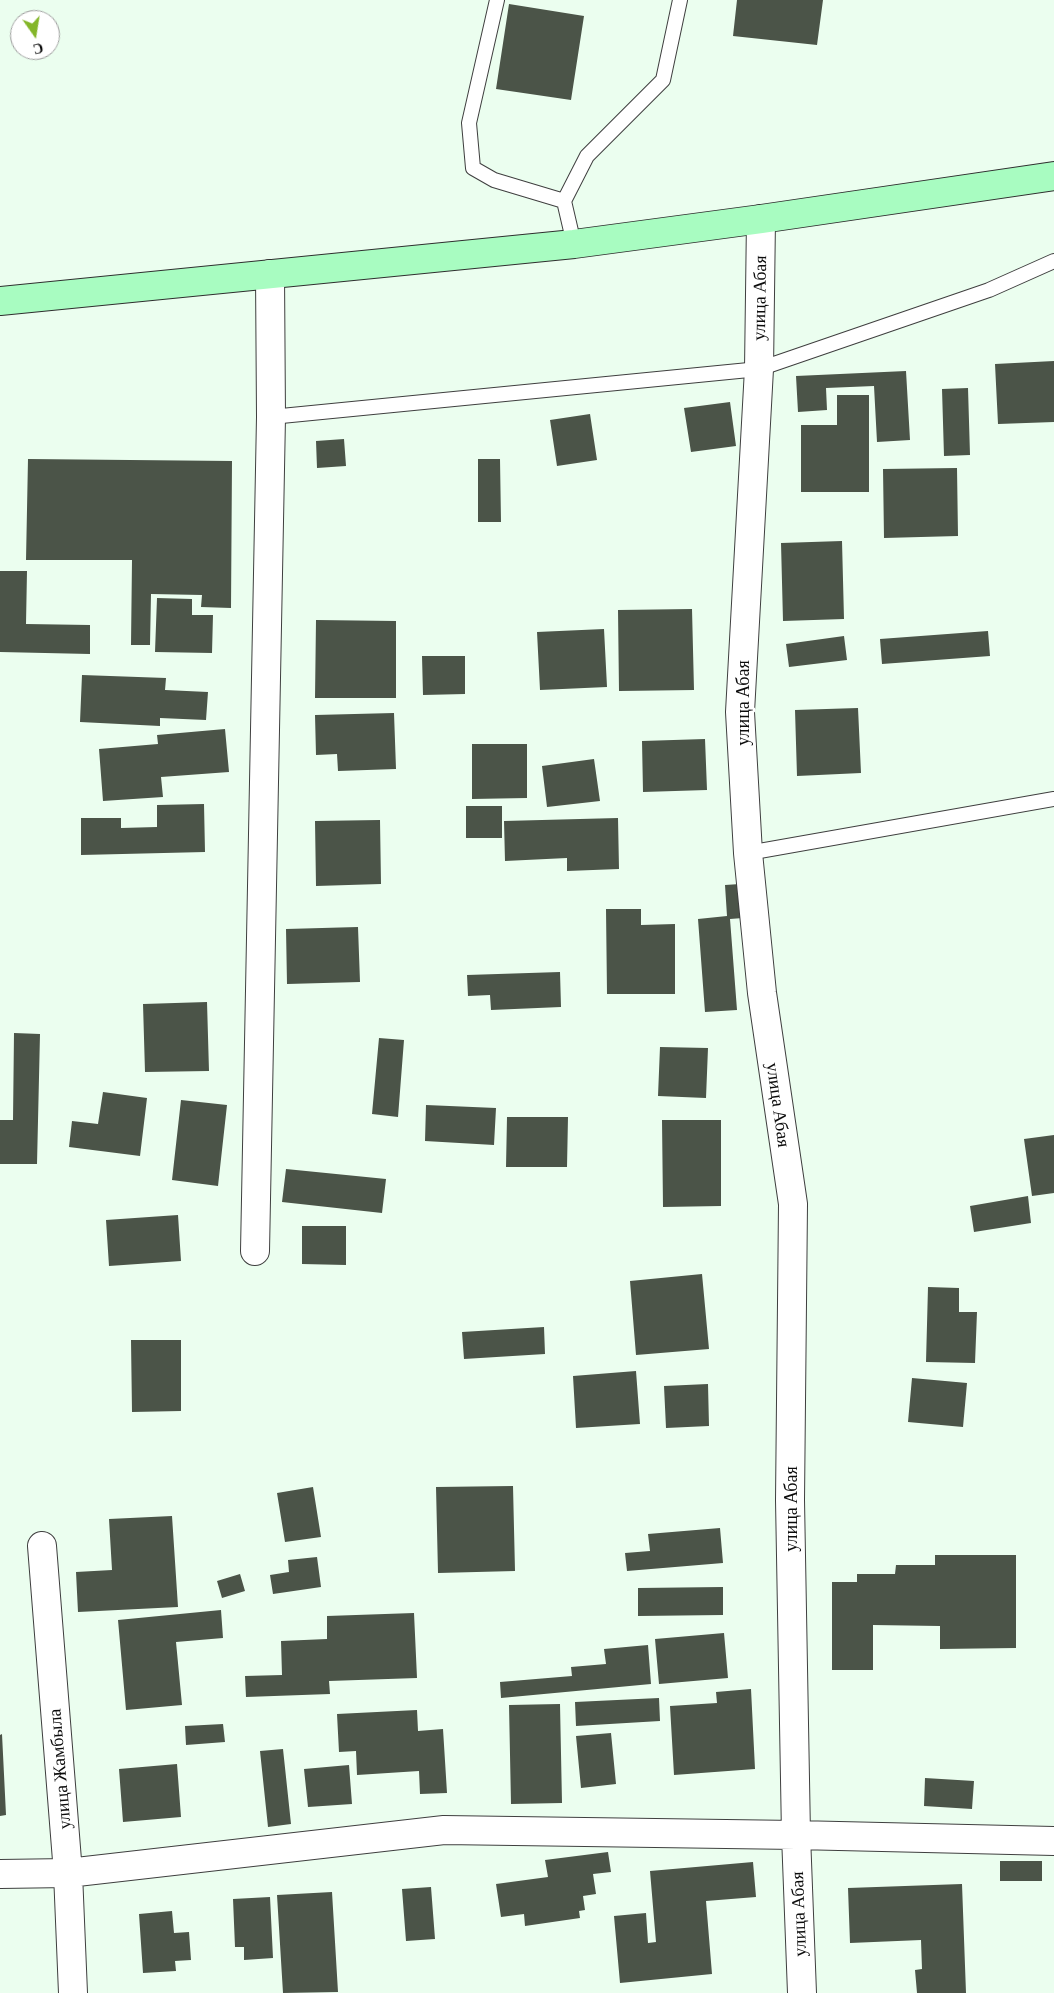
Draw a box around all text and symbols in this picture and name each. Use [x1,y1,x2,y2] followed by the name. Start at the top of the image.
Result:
[10,10,60,60] north arrow
[31,40,45,58] text: С
[748,255,772,341] street label: улица Абая
[732,660,754,746] street label: улица Абая
[761,1061,795,1149] street label: улица Абая
[780,1466,802,1552] street label: улица Абая
[44,1708,76,1830] street label: улица Жамбыла
[787,1871,811,1957] street label: улица Абая

